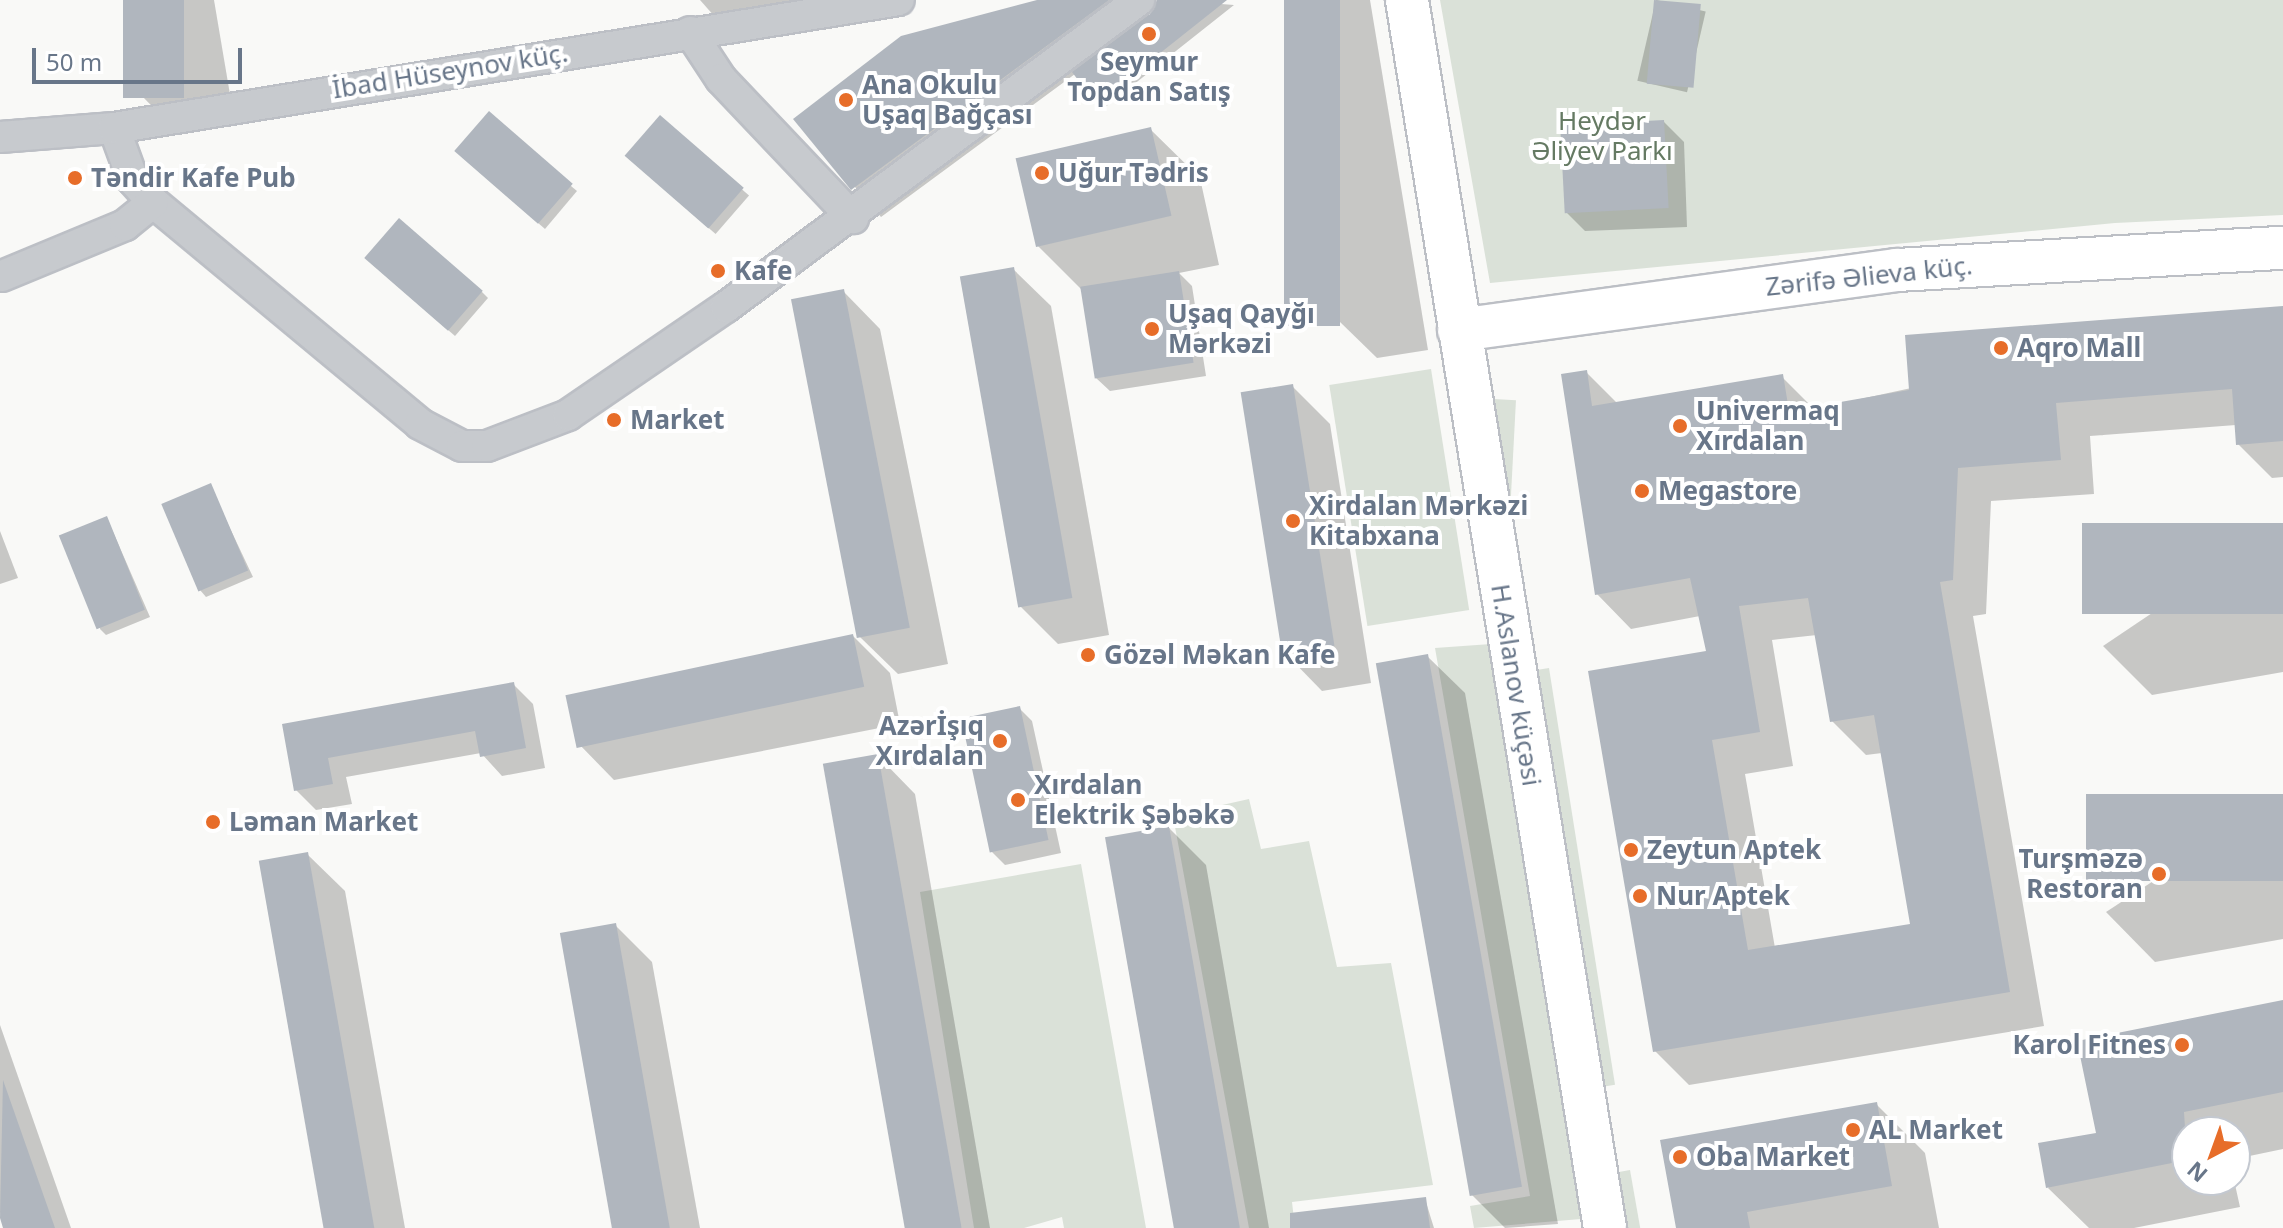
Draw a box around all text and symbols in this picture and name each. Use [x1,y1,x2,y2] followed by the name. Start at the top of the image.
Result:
[1140,25,1158,43] marker: Seymur Topdan Satış
[36,32,246,82] scale bar
[330,37,570,105] street label: İbad Hüseynov küç.
[46,45,102,78] text: 50 m
[1067,46,1231,108] place label: Seymur Topdan Satış
[862,69,1033,130] place label: Ana Okulu Uşaq Bağçası
[837,91,855,109] marker: Ana Okulu Uşaq Bağçası
[1531,105,1673,166] park label: Heydər Əliyev Parkı
[1058,157,1209,189] place label: Uğur Tədris
[91,162,296,194] place label: Təndir Kafe Pub
[1033,164,1051,182] marker: Uğur Tədris
[66,169,84,187] marker: Təndir Kafe Pub
[1764,250,1974,302] street label: Zərifə Əlieva küç.
[734,255,792,287] place label: Kafe
[709,262,727,280] marker: Kafe
[1168,298,1315,360] place label: Uşaq Qayğı Mərkəzi
[1143,320,1161,338] marker: Uşaq Qayğı Mərkəzi
[2017,332,2141,364] place label: Aqro Mall
[1992,339,2010,357] marker: Aqro Mall
[1696,395,1840,456] place label: Univermaq Xırdalan
[630,404,725,436] place label: Market
[605,411,623,429] marker: Market
[1671,417,1689,435] marker: Univermaq Xırdalan
[1658,475,1797,507] place label: Megastore
[1633,482,1651,500] marker: Megastore
[1309,490,1528,552] place label: Xirdalan Mərkəzi Kitabxana
[1284,512,1302,530] marker: Xirdalan Mərkəzi Kitabxana
[1485,582,1547,788] street label: H.Aslanov küçəsi
[1104,639,1335,671] place label: Gözəl Məkan Kafe
[1079,646,1097,664] marker: Gözəl Məkan Kafe
[875,710,984,772] place label: Azərİşıq Xırdalan
[991,732,1009,750] marker: Azərİşıq Xırdalan
[1034,769,1235,830] place label: Xırdalan Elektrik Şəbəkə
[1009,791,1027,809] marker: Xırdalan Elektrik Şəbəkə
[229,806,418,838] place label: Ləman Market
[204,813,222,831] marker: Ləman Market
[1647,834,1821,866] place label: Zeytun Aptek
[1622,841,1640,859] marker: Zeytun Aptek
[2019,843,2143,904] place label: Turşməzə Restoran
[2150,865,2168,883] marker: Turşməzə Restoran
[1656,880,1790,912] place label: Nur Aptek
[1631,887,1649,905] marker: Nur Aptek
[2012,1029,2166,1061] place label: Karol Fitnes
[2173,1036,2191,1054] marker: Karol Fitnes
[1869,1114,2003,1146] place label: AL Market
[2171,1116,2251,1196] north arrow
[1844,1121,1862,1139] marker: AL Market
[1696,1141,1850,1173] place label: Oba Market
[1671,1148,1689,1166] marker: Oba Market
[2180,1155,2213,1190] text: N

